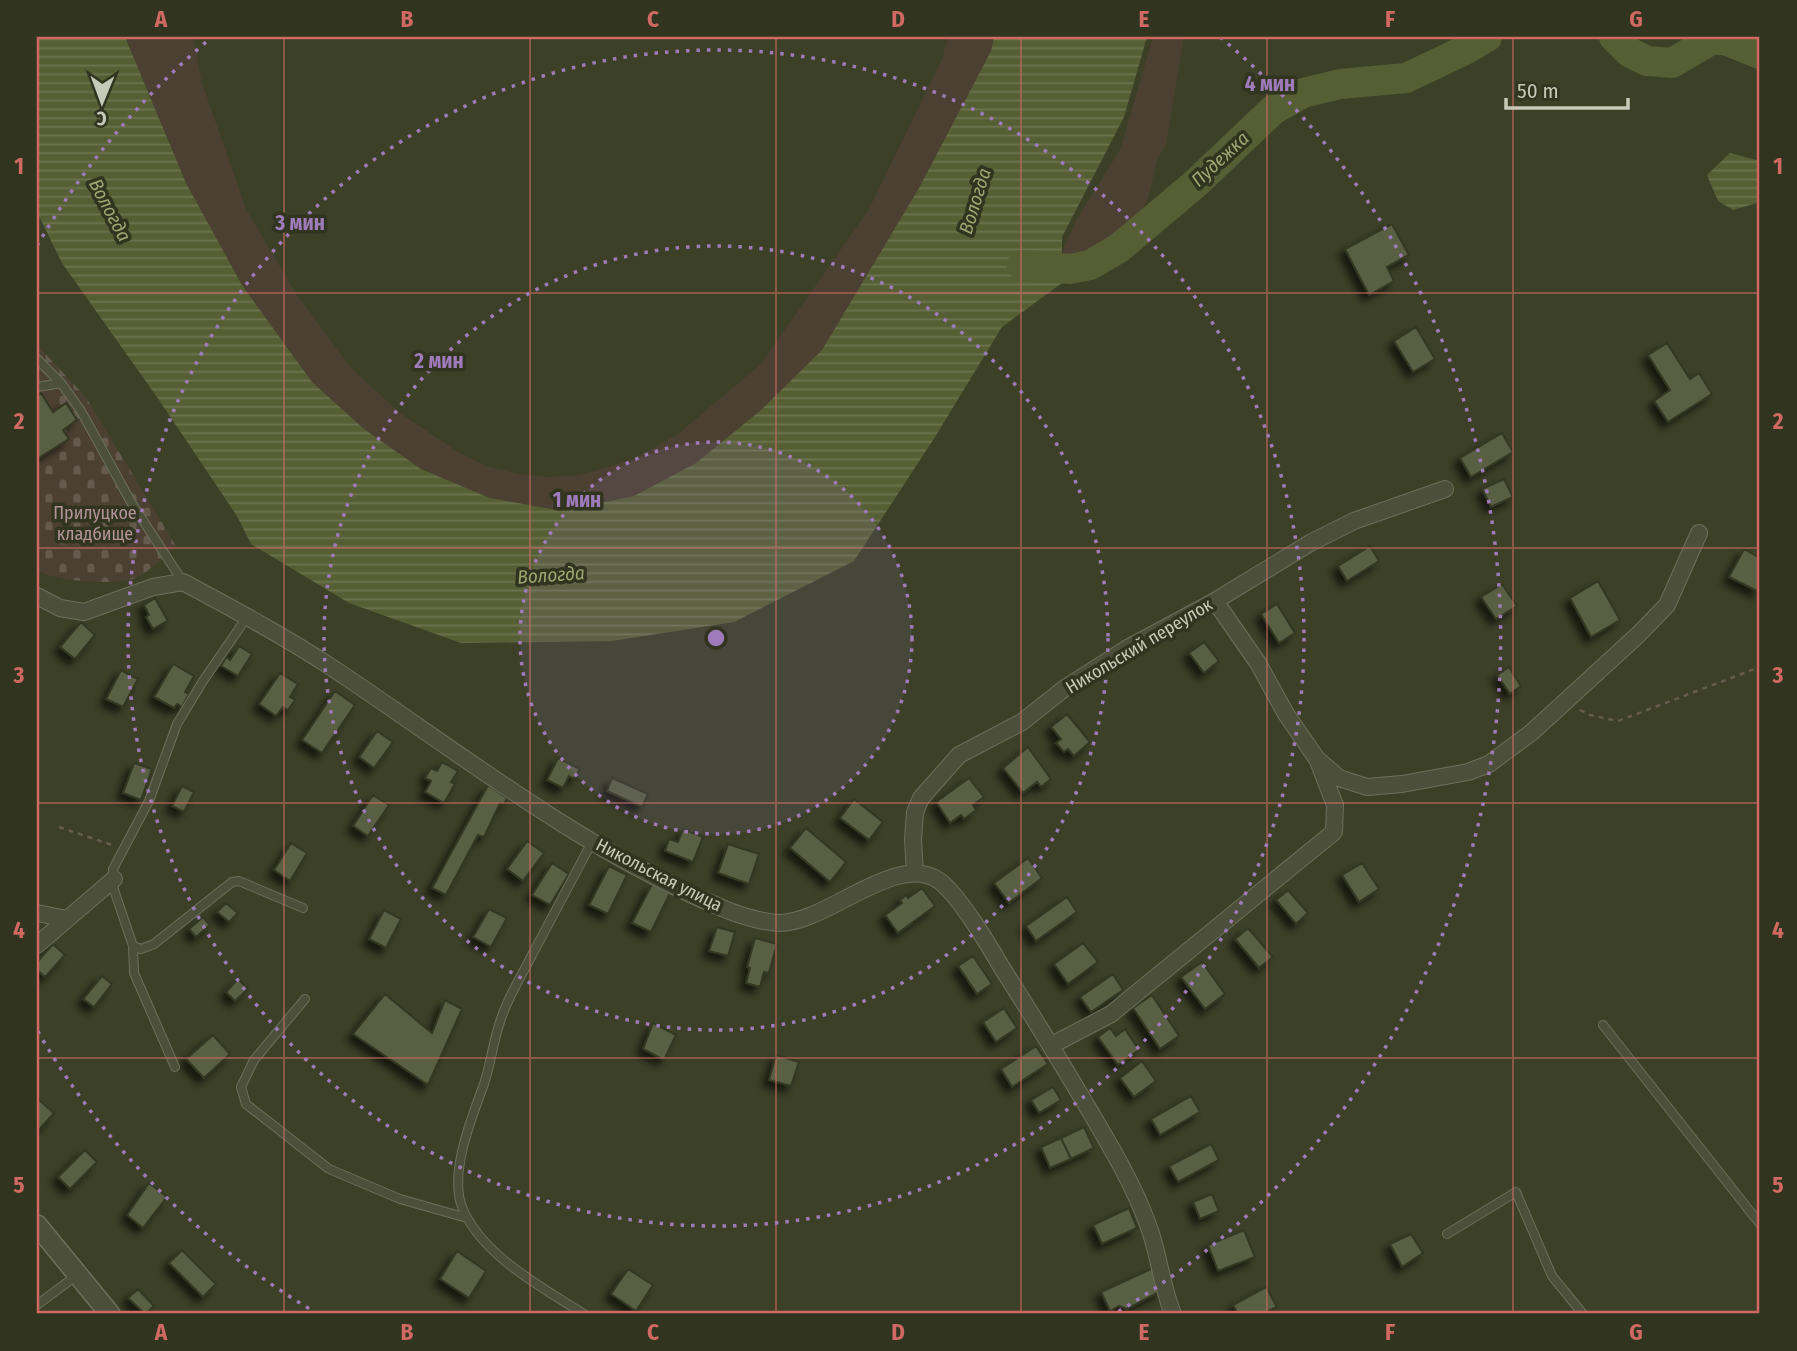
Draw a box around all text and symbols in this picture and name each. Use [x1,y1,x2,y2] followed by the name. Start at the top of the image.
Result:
[154,5,168,33] text: A
[401,5,414,33] text: B
[647,5,659,33] text: C
[891,5,905,33] text: D
[1139,5,1150,33] text: E
[1385,5,1395,33] text: F
[1629,5,1643,33] text: G
[66,66,136,136] north arrow
[1506,66,1629,110] scale bar
[1245,71,1295,97] text: 4 мин
[1517,78,1559,104] text: 50 m
[96,107,107,130] text: С
[1186,127,1254,191] water label: Пудежка
[14,152,24,180] text: 1
[1773,152,1783,180] text: 1
[954,165,996,237] water label: Вологда
[84,175,136,245] water label: Вологда
[274,210,325,236] text: 3 мин
[413,348,464,374] text: 2 мин
[13,407,25,435] text: 2
[1772,407,1784,435] text: 2
[553,487,601,513] text: 1 мин
[53,502,137,545] park label: Прилуцкое кладбище
[517,561,585,589] water label: Вологда
[1062,593,1217,699] street label: Никольский переулок
[704,626,728,650] centre of rings
[13,661,25,689] text: 3
[1772,661,1784,689] text: 3
[592,834,726,916] street label: Никольская улица
[13,916,25,944] text: 4
[1772,916,1784,944] text: 4
[13,1171,25,1199] text: 5
[1772,1171,1784,1199] text: 5
[154,1318,168,1346] text: A
[401,1318,414,1346] text: B
[647,1318,659,1346] text: C
[891,1318,905,1346] text: D
[1139,1318,1150,1346] text: E
[1385,1318,1395,1346] text: F
[1629,1318,1643,1346] text: G

